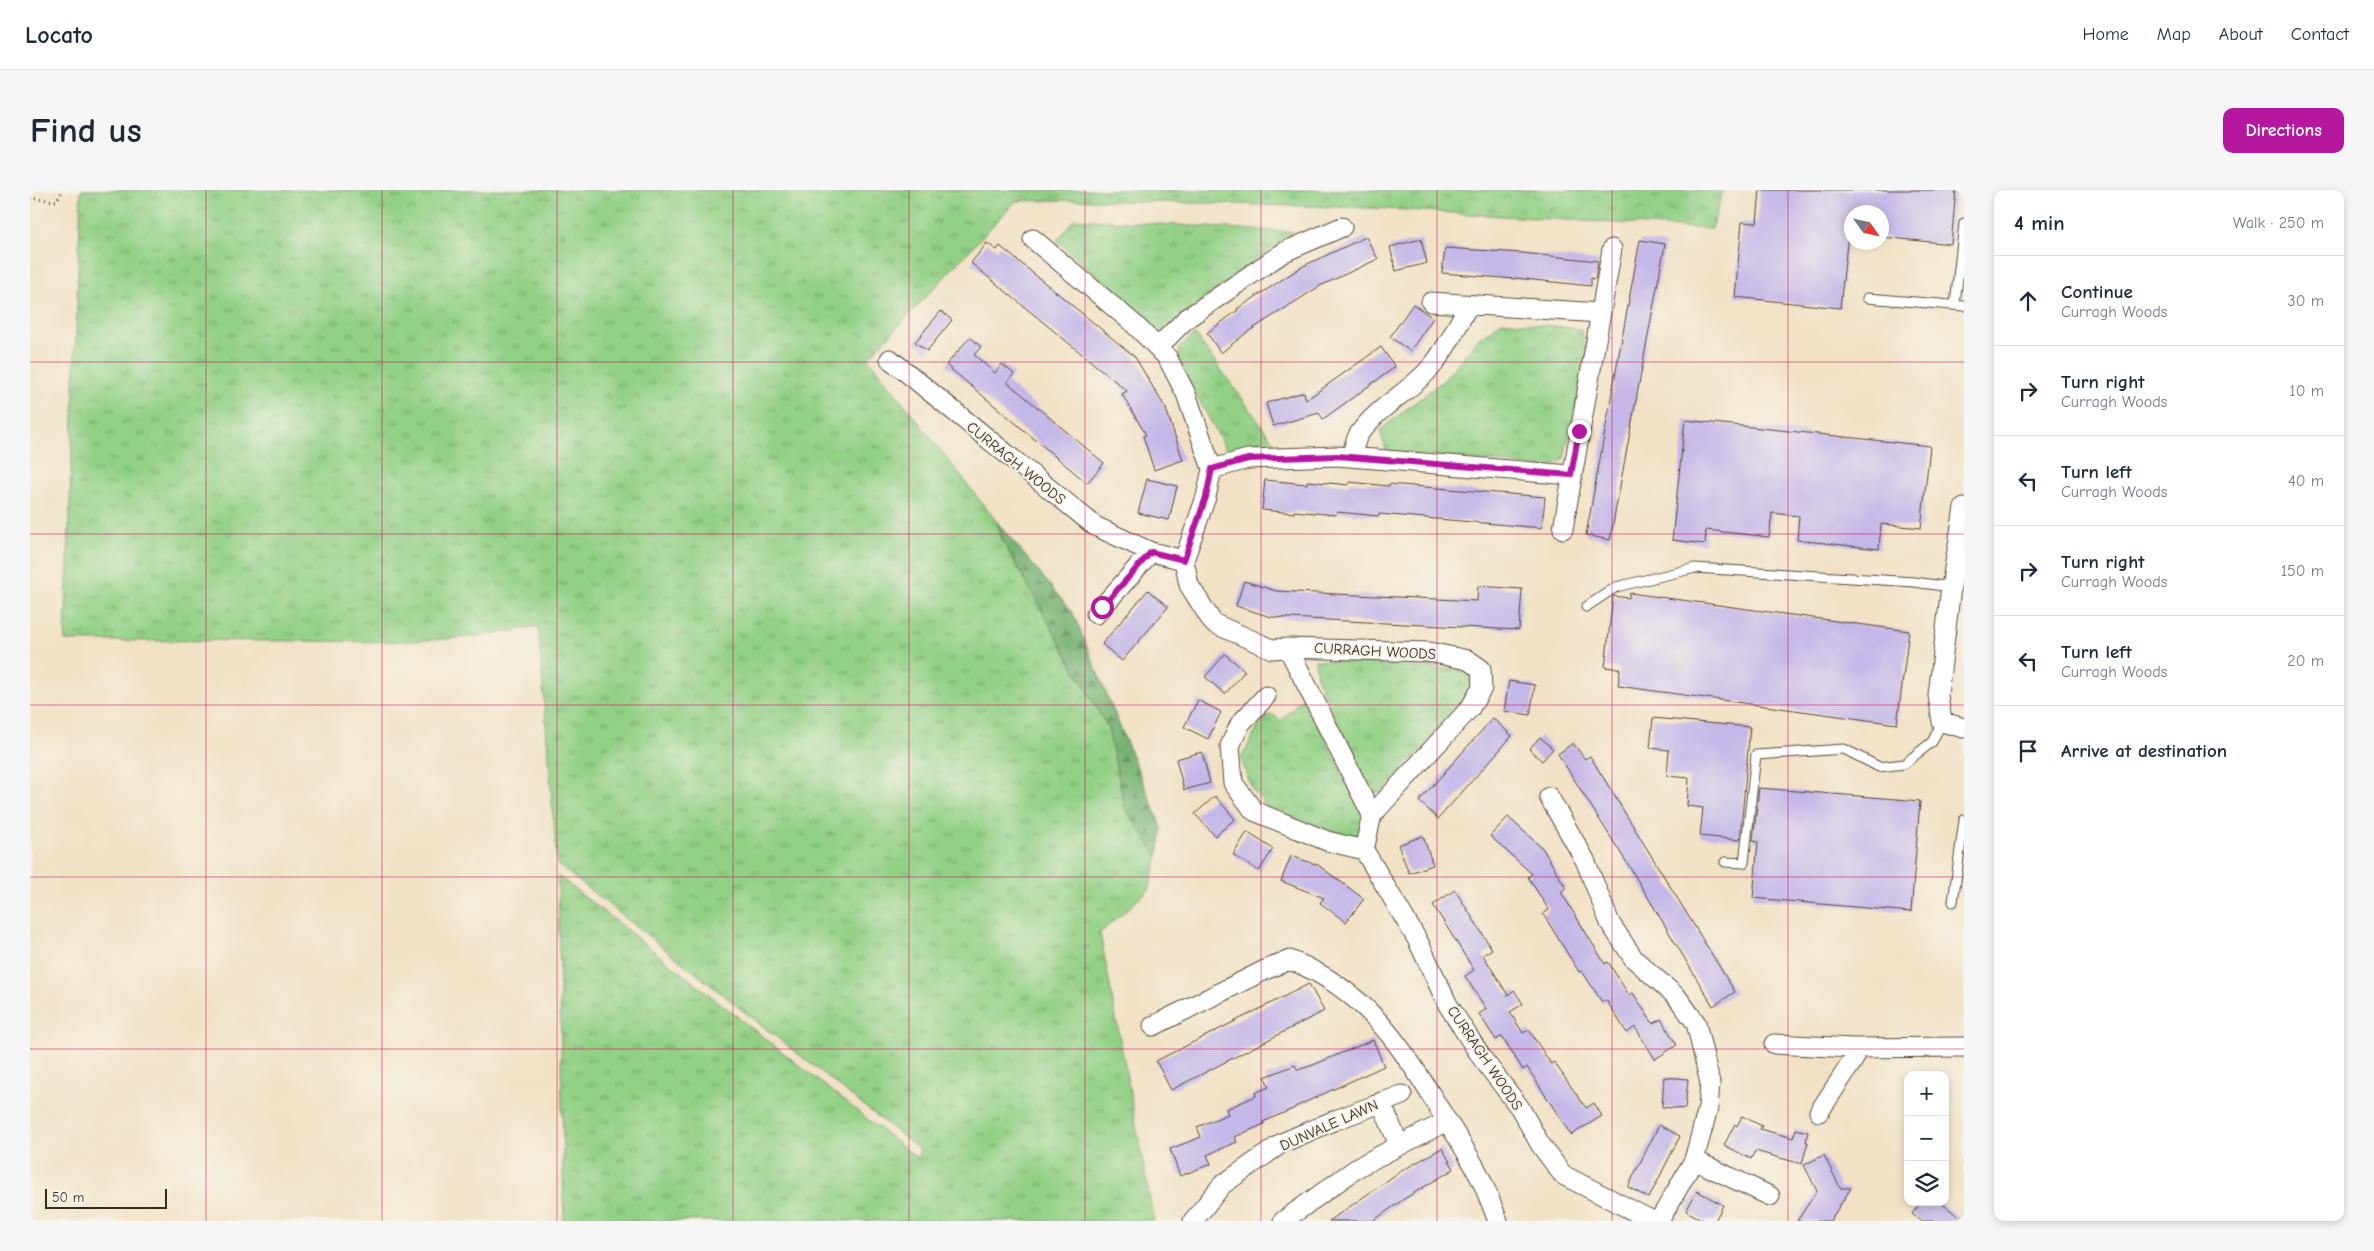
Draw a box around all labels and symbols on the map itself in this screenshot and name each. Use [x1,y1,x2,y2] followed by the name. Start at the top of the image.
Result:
[1844,205,1889,250] north arrow
[963,418,1069,508] street label: CURRAGH WOODS
[1568,420,1591,443] route end
[1091,596,1114,619] route start
[1314,639,1436,663] street label: CURRAGH WOODS
[1443,1002,1527,1114] street label: CURRAGH WOODS
[1277,1095,1381,1155] street label: DUNVALE LAWN
[45,1186,168,1209] scale bar

